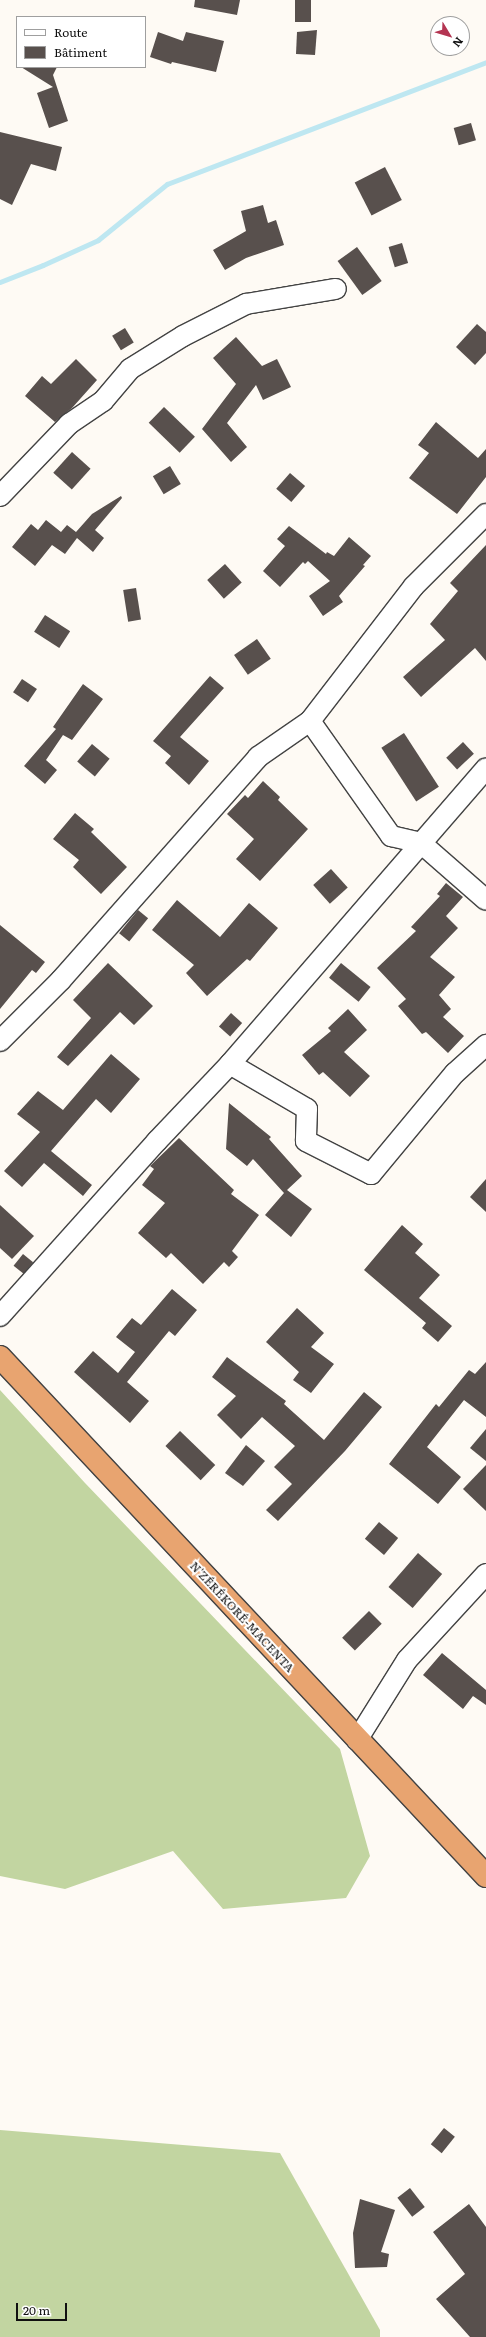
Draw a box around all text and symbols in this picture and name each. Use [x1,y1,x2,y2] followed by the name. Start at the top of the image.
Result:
[16,16,146,68] legend
[430,16,470,56] north arrow
[54,23,88,41] text: Route
[450,34,468,51] text: N
[54,43,107,61] text: Bâtiment
[187,1559,297,1675] street label: N'ZÉRÉKORÉ-MACENTA
[18,2295,69,2321] scale bar
[23,2301,50,2319] text: 20 m

